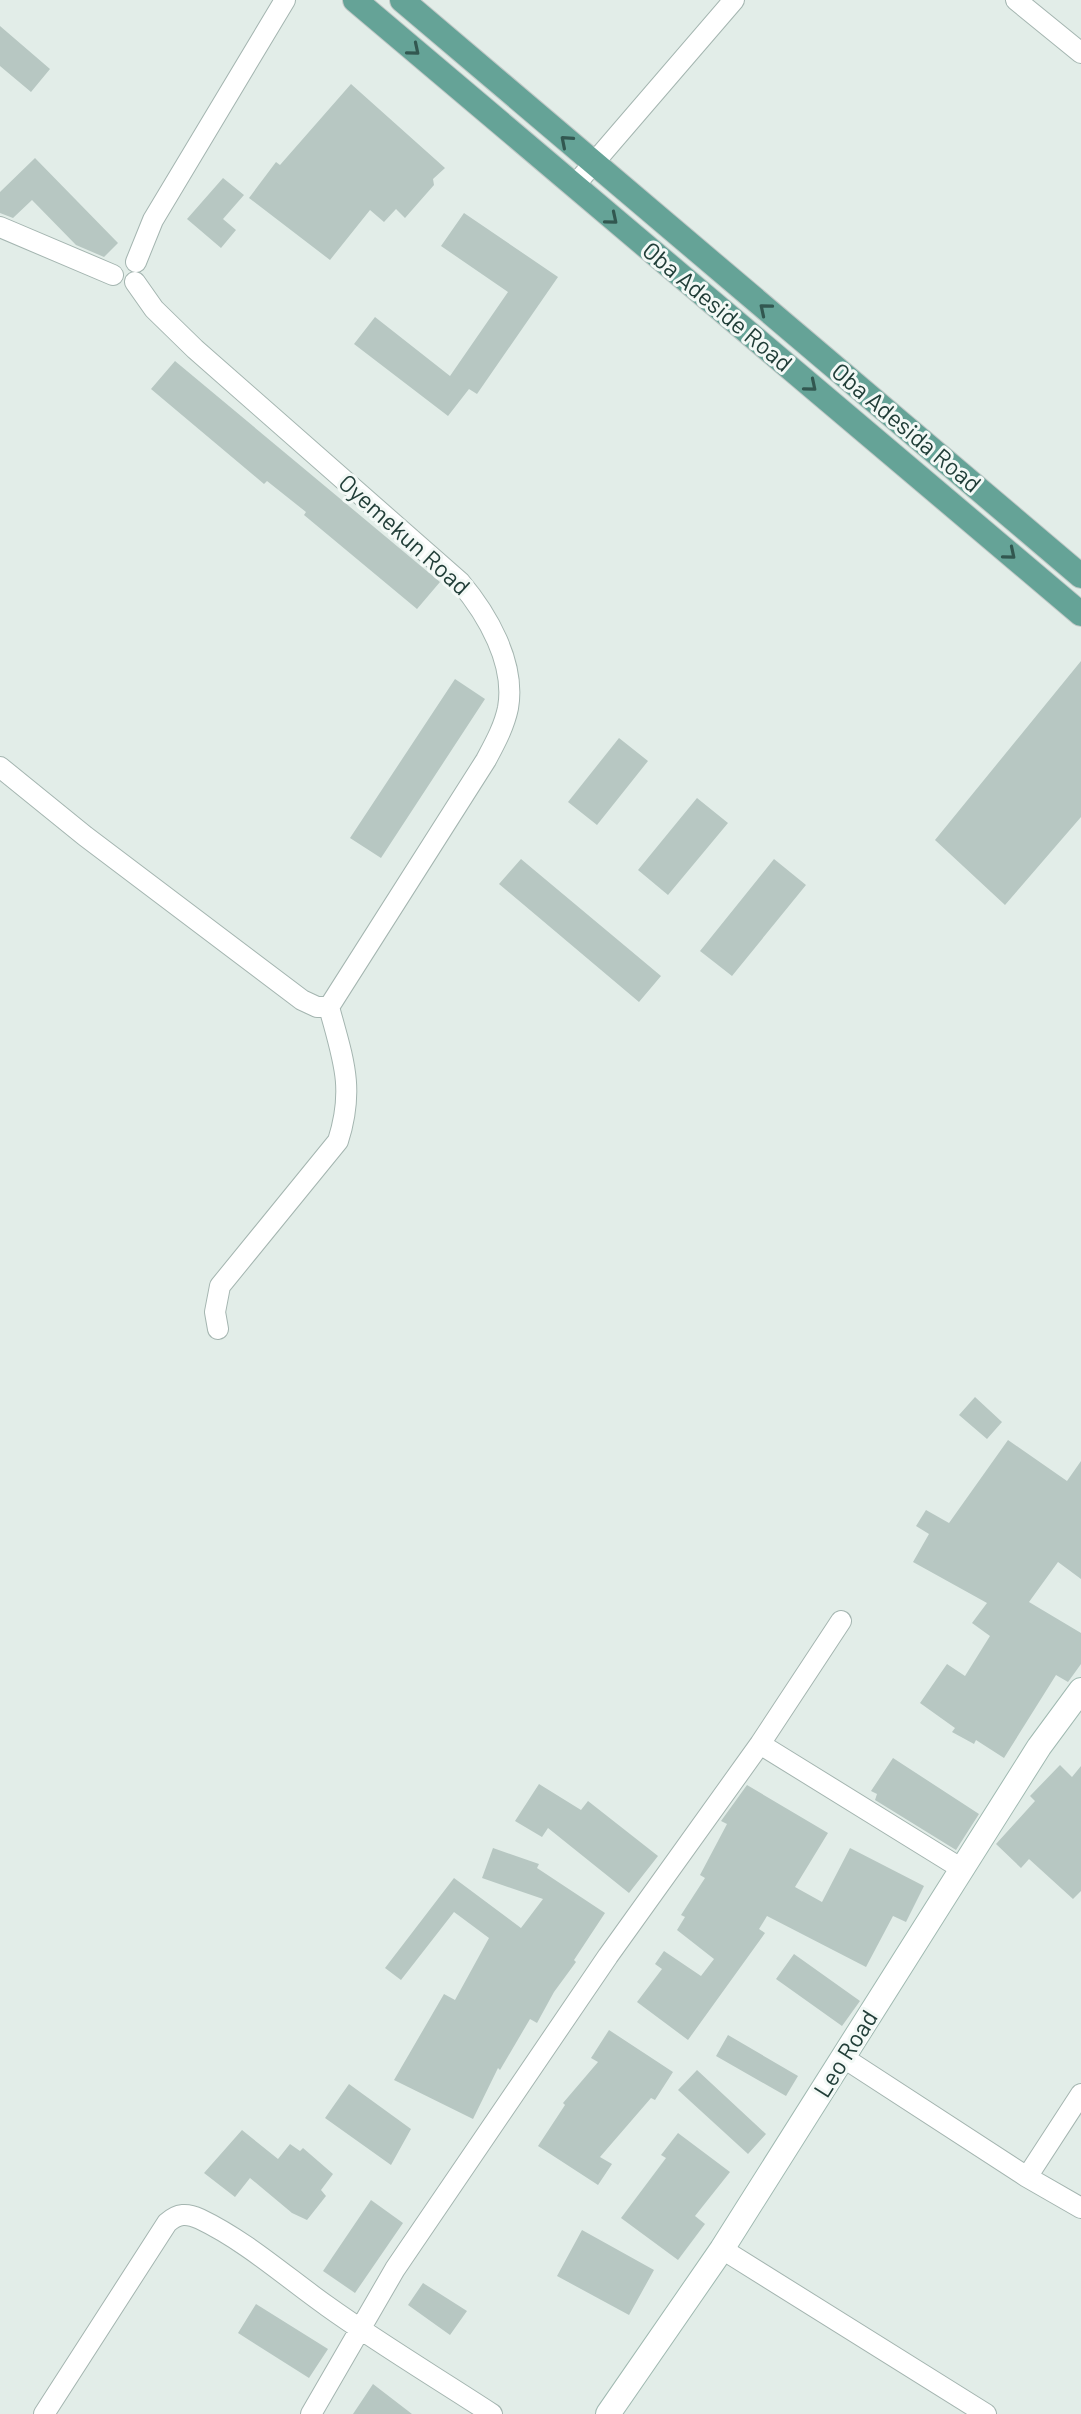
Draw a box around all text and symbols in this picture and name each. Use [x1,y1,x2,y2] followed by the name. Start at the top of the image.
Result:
[405,41,420,55] one-way arrow
[561,136,576,151] one-way arrow
[603,209,618,224] one-way arrow
[637,235,799,377] street label: Oba Adeside Road
[759,304,774,319] one-way arrow
[826,356,988,498] street label: Oba Adesida Road
[802,376,816,391] one-way arrow
[333,467,477,600] street label: Oyemekun Road
[1001,544,1015,559] one-way arrow
[807,2004,883,2102] street label: Leo Road

